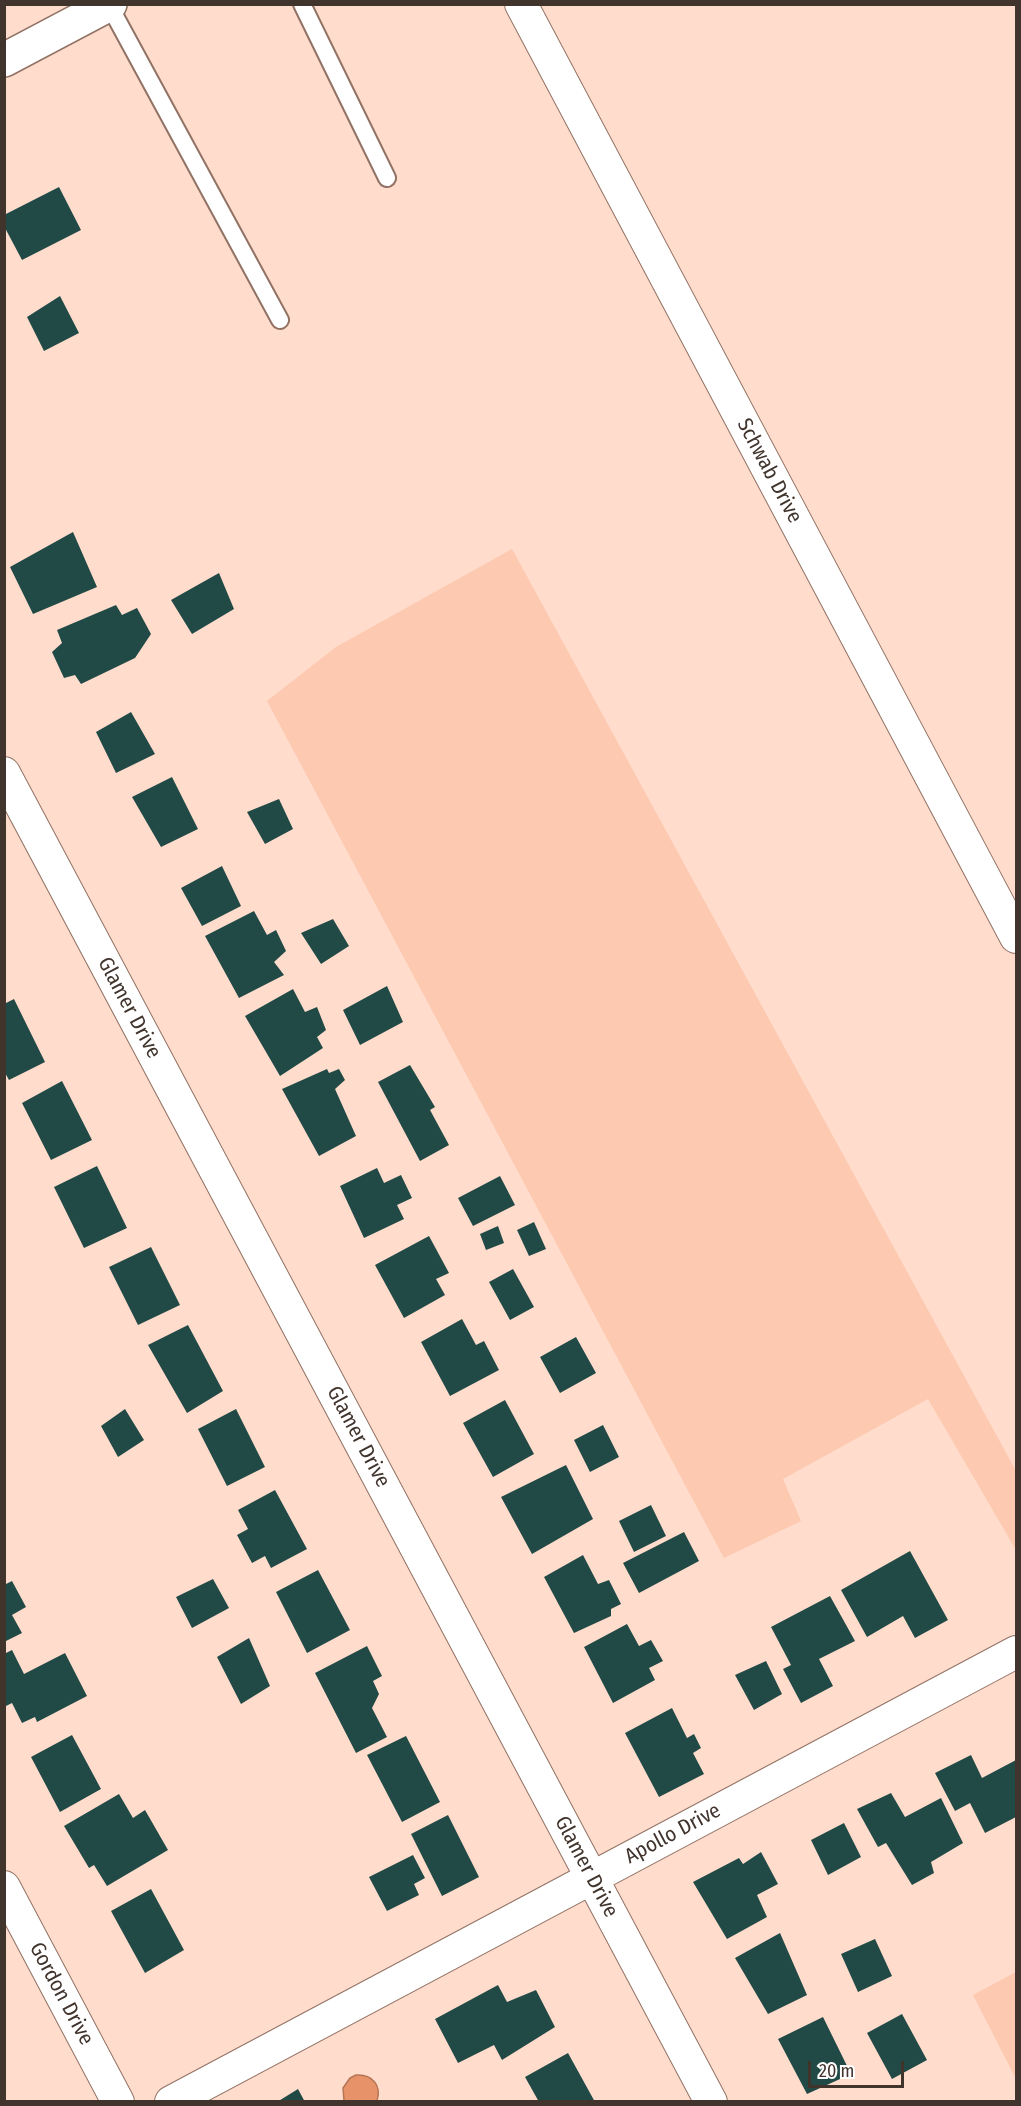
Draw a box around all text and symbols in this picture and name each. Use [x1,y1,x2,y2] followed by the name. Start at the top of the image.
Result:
[731,414,807,528] street label: Schwab Drive
[92,953,166,1063] street label: Glamer Drive
[321,1382,395,1492] street label: Glamer Drive
[621,1798,725,1870] street label: Apollo Drive
[549,1812,623,1922] street label: Glamer Drive
[23,1938,99,2050] street label: Gordon Drive
[811,2049,907,2087] scale bar
[819,2060,854,2082] text: 20 m

